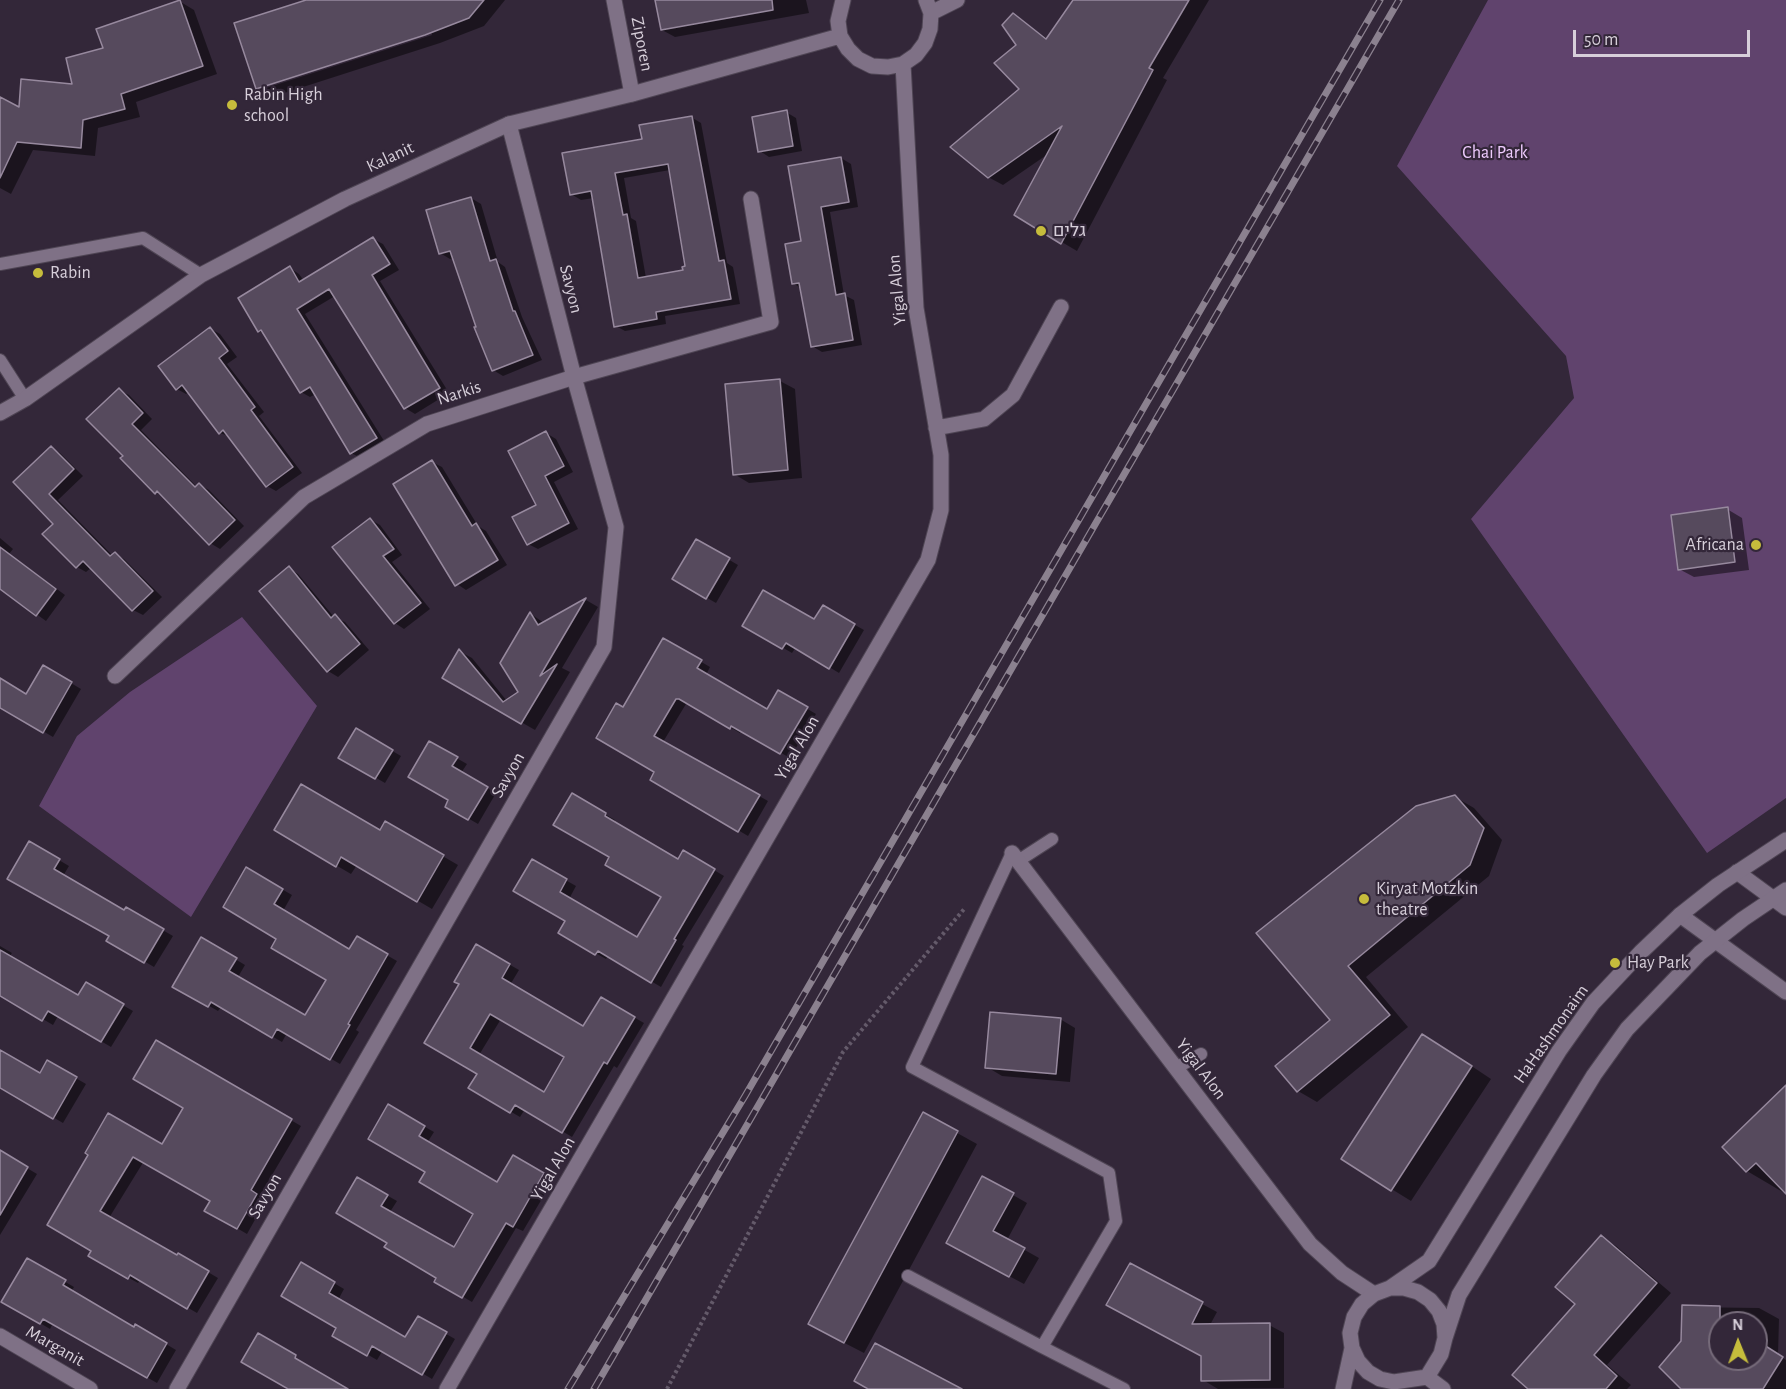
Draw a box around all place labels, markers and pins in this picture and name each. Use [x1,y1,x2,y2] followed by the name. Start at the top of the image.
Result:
[244,84,323,127] place label: Rabin High school
[225,98,239,112] marker: Rabin High school
[1053,220,1086,242] place label: גלים
[1034,224,1048,238] marker: גלים
[50,262,91,284] place label: Rabin
[31,266,45,280] marker: Rabin
[1685,534,1744,556] place label: Africana
[1749,538,1763,552] marker: Africana
[1376,878,1478,920] place label: Kiryat Motzkin theatre
[1357,892,1371,906] marker: Kiryat Motzkin theatre
[1627,952,1689,974] place label: Hay Park
[1608,956,1622,970] marker: Hay Park

